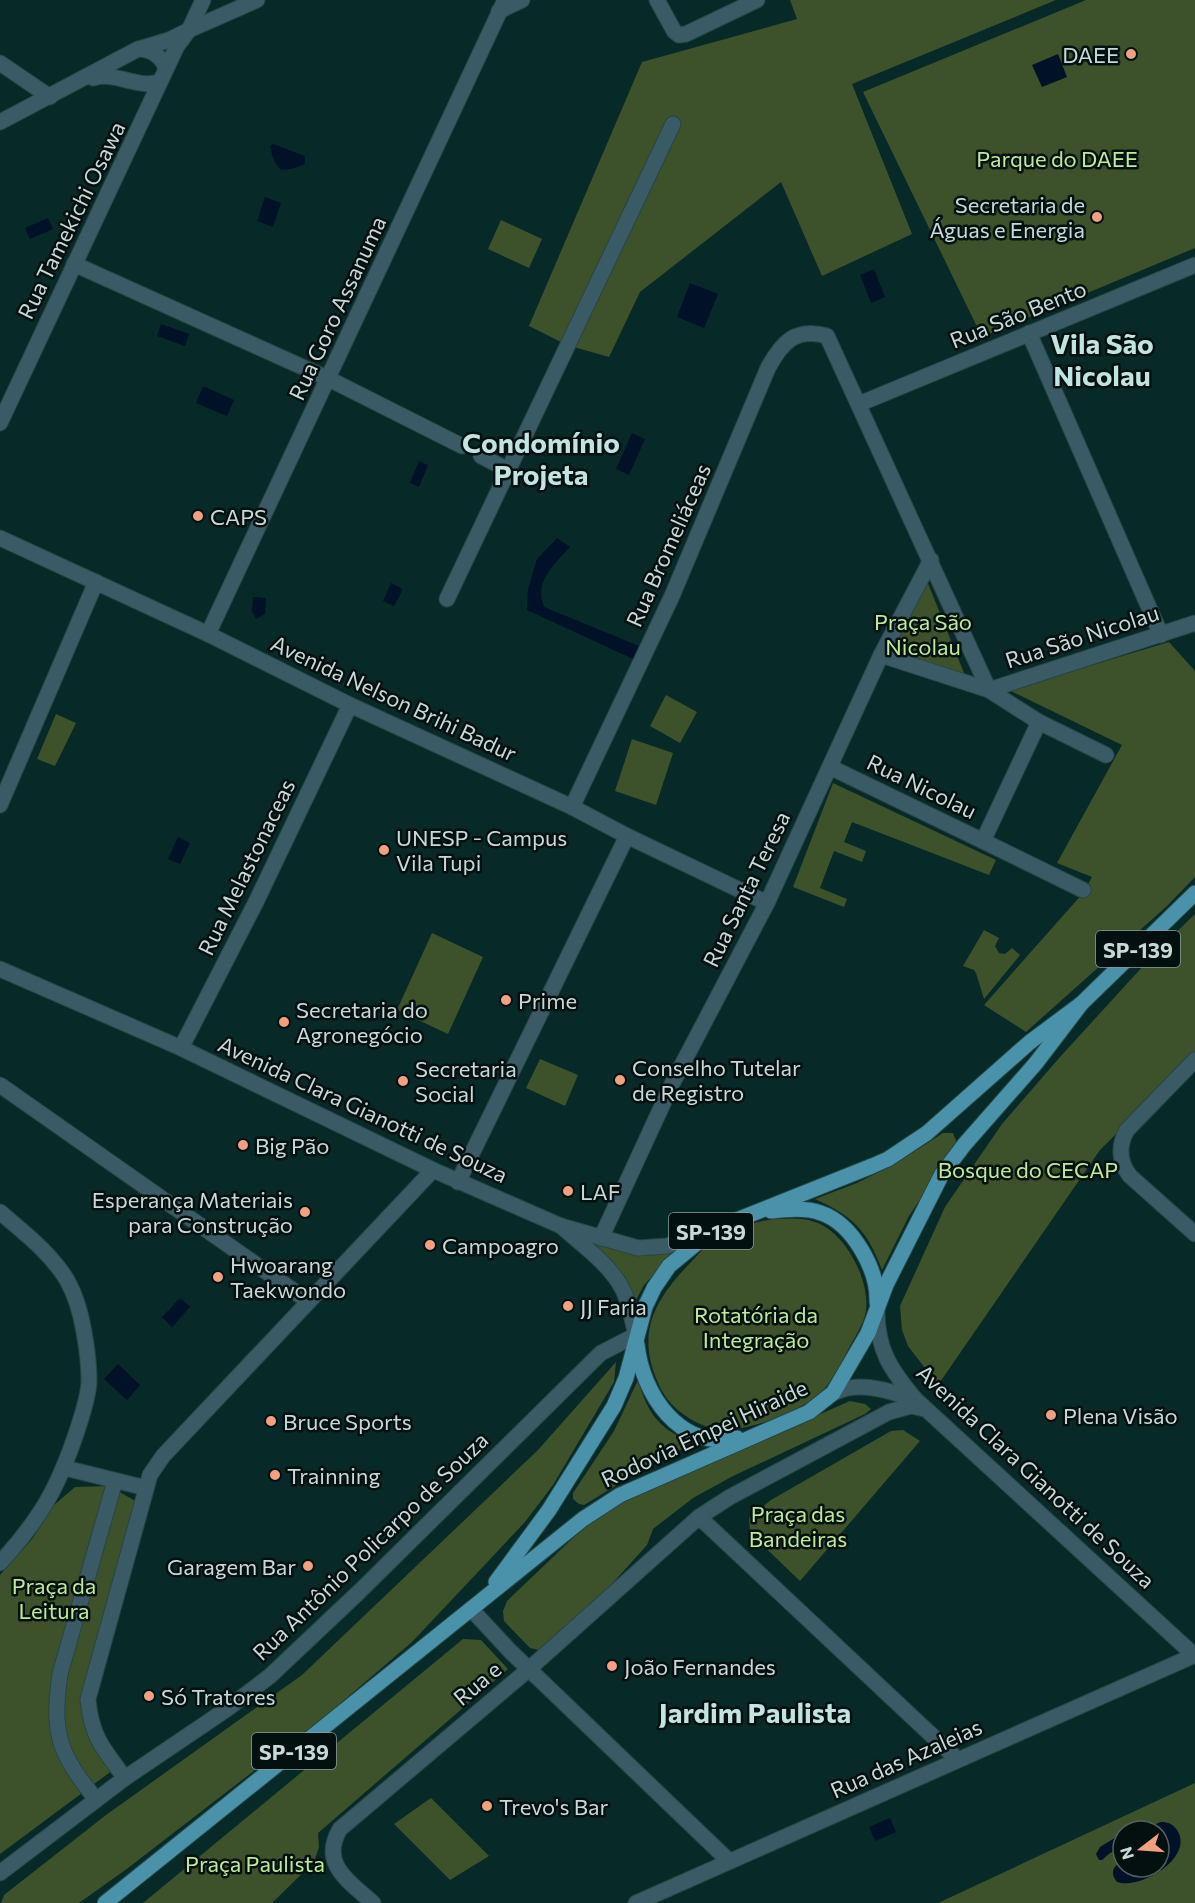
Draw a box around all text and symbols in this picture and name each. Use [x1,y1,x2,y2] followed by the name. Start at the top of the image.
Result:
[1062,41,1119,68] place label: DAEE
[1124,47,1138,61] marker: DAEE
[11,117,131,323] street label: Rua Tamekichi Osawa
[976,145,1138,172] park label: Parque do DAEE
[929,191,1085,243] place label: Secretaria de Águas e Energia
[1090,210,1104,224] marker: Secretaria de Águas e Energia
[283,212,391,404] street label: Rua Goro Assanuma
[946,274,1090,354] street label: Rua São Bento
[1050,326,1154,392] district label: Vila São Nicolau
[462,425,620,491] district label: Condomínio Projeta
[620,459,716,631] street label: Rua Bromeliáceas
[210,503,267,530] place label: CAPS
[191,509,205,523] marker: CAPS
[1002,598,1162,674] street label: Rua São Nicolau
[874,608,972,660] park label: Praça São Nicolau
[267,629,521,767] street label: Avenida Nelson Brihi Badur
[863,748,981,824] street label: Rua Nicolau
[192,775,300,959] street label: Rua Melastonaceas
[697,807,795,971] street label: Rua Santa Teresa
[396,824,567,876] place label: UNESP - Campus Vila Tupi
[377,843,391,857] marker: UNESP - Campus Vila Tupi
[1096,931,1180,967] road number: SP-139
[518,987,577,1014] place label: Prime
[499,993,513,1007] marker: Prime
[296,996,428,1048] place label: Secretaria do Agronegócio
[277,1015,291,1029] marker: Secretaria do Agronegócio
[214,1030,512,1188] street label: Avenida Clara Gianotti de Souza
[632,1054,801,1106] place label: Conselho Tutelar de Registro
[415,1055,517,1107] place label: Secretaria Social
[613,1073,627,1087] marker: Conselho Tutelar de Registro
[396,1074,410,1088] marker: Secretaria Social
[255,1132,329,1159] place label: Big Pão
[236,1138,250,1152] marker: Big Pão
[938,1156,1118,1183] park label: Bosque do CECAP
[580,1178,620,1205] place label: LAF
[561,1184,575,1198] marker: LAF
[92,1186,293,1238] place label: Esperança Materiais para Construção
[298,1205,312,1219] marker: Esperança Materiais para Construção
[669,1213,753,1249] road number: SP-139
[442,1232,559,1259] place label: Campoagro
[423,1238,437,1252] marker: Campoagro
[230,1251,346,1303] place label: Hwoarang Taekwondo
[211,1270,225,1284] marker: Hwoarang Taekwondo
[580,1293,647,1320] place label: JJ Faria
[561,1299,575,1313] marker: JJ Faria
[694,1301,818,1353] park label: Rotatória da Integração
[911,1358,1161,1594] street label: Avenida Clara Gianotti de Souza
[597,1373,811,1493] street label: Rodovia Empei Hiraide
[1063,1402,1178,1429] place label: Plena Visão
[283,1408,412,1435] place label: Bruce Sports
[1044,1408,1058,1422] marker: Plena Visão
[264,1414,278,1428] marker: Bruce Sports
[247,1426,493,1666] street label: Rua Antônio Policarpo de Souza
[287,1462,380,1489] place label: Trainning
[268,1468,282,1482] marker: Trainning
[749,1500,847,1552] park label: Praça das Bandeiras
[167,1553,296,1580] place label: Garagem Bar
[301,1559,315,1573] marker: Garagem Bar
[12,1572,96,1624] park label: Praça da Leitura
[624,1653,776,1680] place label: João Fernandes
[448,1655,506,1711] street label: Rua e
[605,1659,619,1673] marker: João Fernandes
[161,1683,276,1710] place label: Só Tratores
[142,1689,156,1703] marker: Só Tratores
[659,1695,851,1729] district label: Jardim Paulista
[826,1713,986,1803] street label: Rua das Azaleias
[252,1733,336,1769] road number: SP-139
[499,1793,608,1820] place label: Trevo's Bar
[480,1799,494,1813] marker: Trevo's Bar
[1111,1819,1171,1879] north arrow
[1115,1845,1137,1862] text: N
[185,1850,325,1877] park label: Praça Paulista

